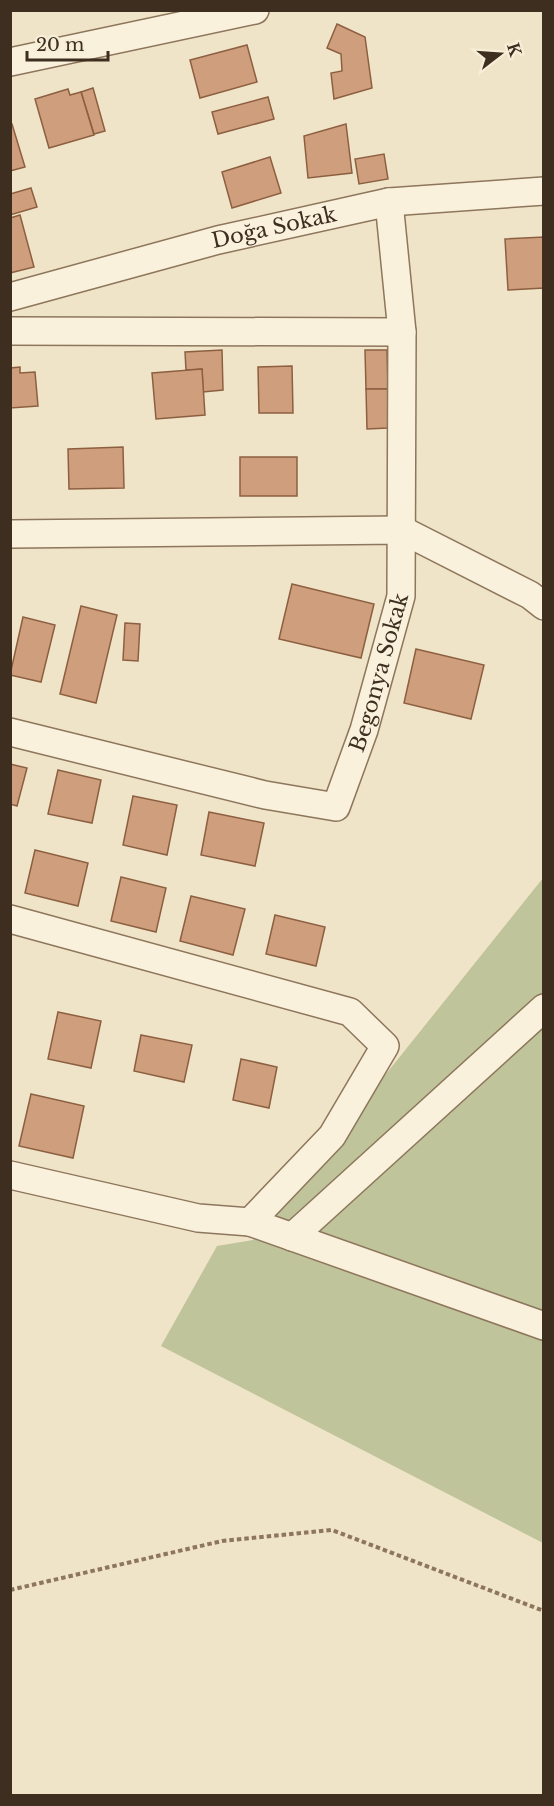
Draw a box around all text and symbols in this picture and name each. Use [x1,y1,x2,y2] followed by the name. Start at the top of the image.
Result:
[27,24,108,62] scale bar
[470,24,530,84] north arrow
[36,34,84,56] text: 20 m
[503,40,526,60] text: K
[209,201,339,254] street label: Doğa Sokak
[344,590,414,756] street label: Begonya Sokak

